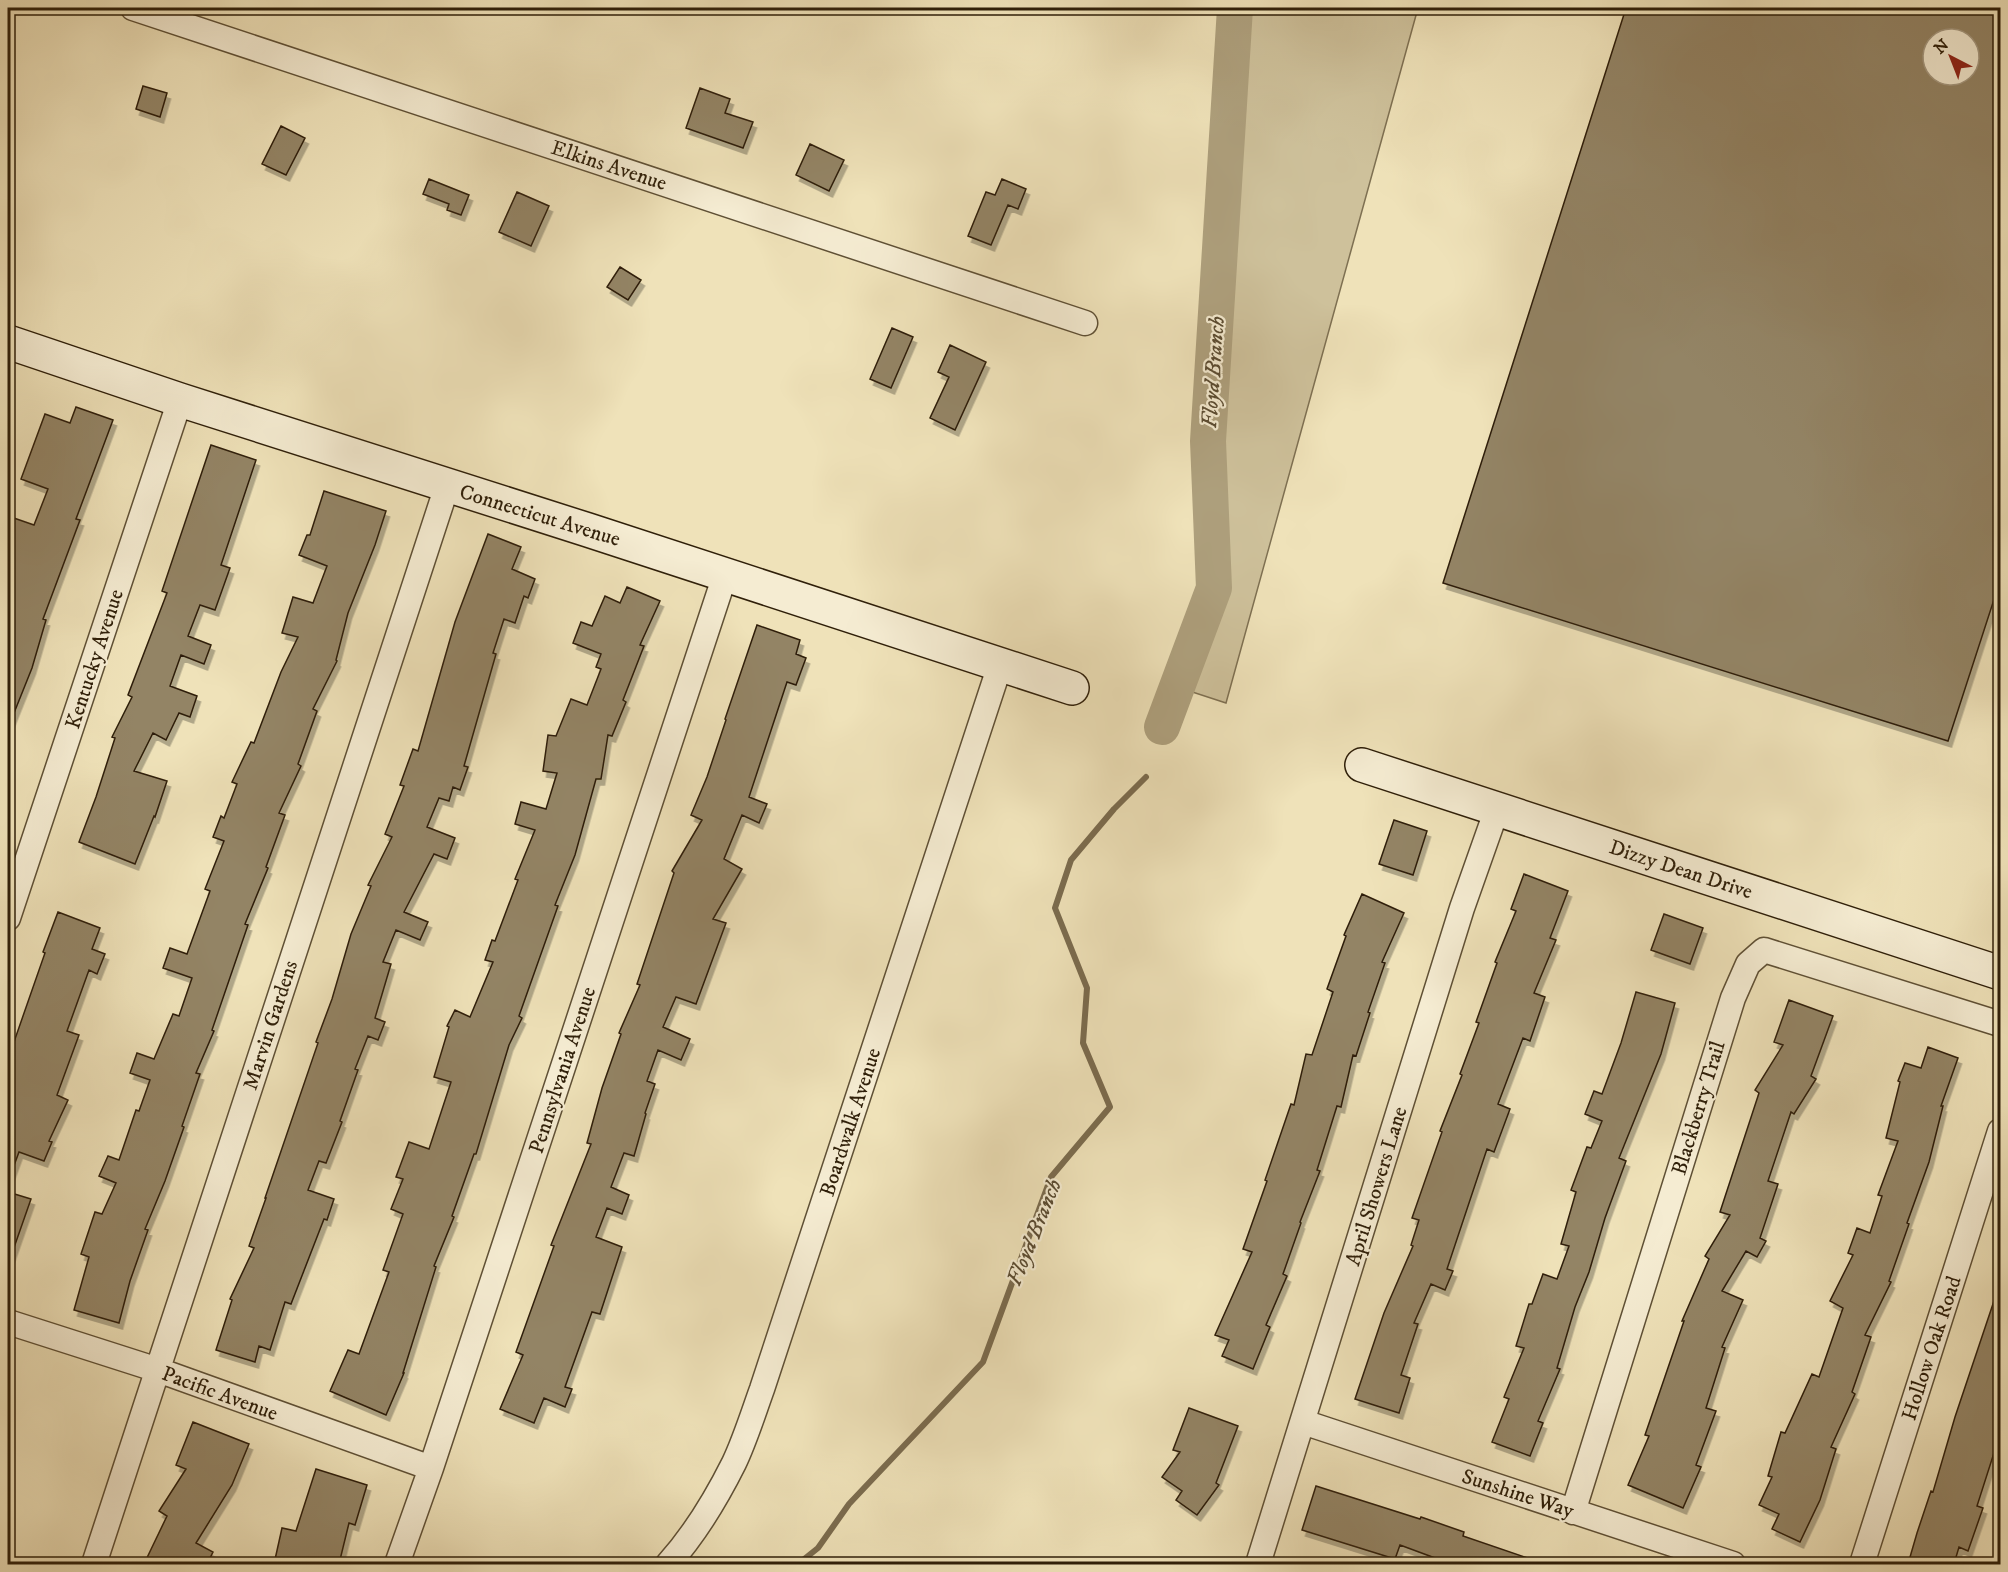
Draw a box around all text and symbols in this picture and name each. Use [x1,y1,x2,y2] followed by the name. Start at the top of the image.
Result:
[1921,27,1981,87] north arrow
[1930,35,1953,58] text: N
[548,135,670,197] street label: Elkins Avenue
[1196,315,1231,429] water label: Floyd Branch
[456,479,624,553] street label: Connecticut Avenue
[60,586,130,732] street label: Kentucky Avenue
[1606,835,1756,905] street label: Dizzy Dean Drive
[238,957,304,1093] street label: Marvin Gardens
[524,983,602,1157] street label: Pennsylvania Avenue
[1666,1038,1732,1178] street label: Blackberry Trail
[815,1044,887,1200] street label: Boardwalk Avenue
[1340,1103,1414,1269] street label: April Showers Lane
[1001,1175,1068,1290] water label: Floyd Branch
[1896,1272,1968,1424] street label: Hollow Oak Road
[158,1361,281,1427] street label: Pacific Avenue
[1458,1464,1578,1525] street label: Sunshine Way

